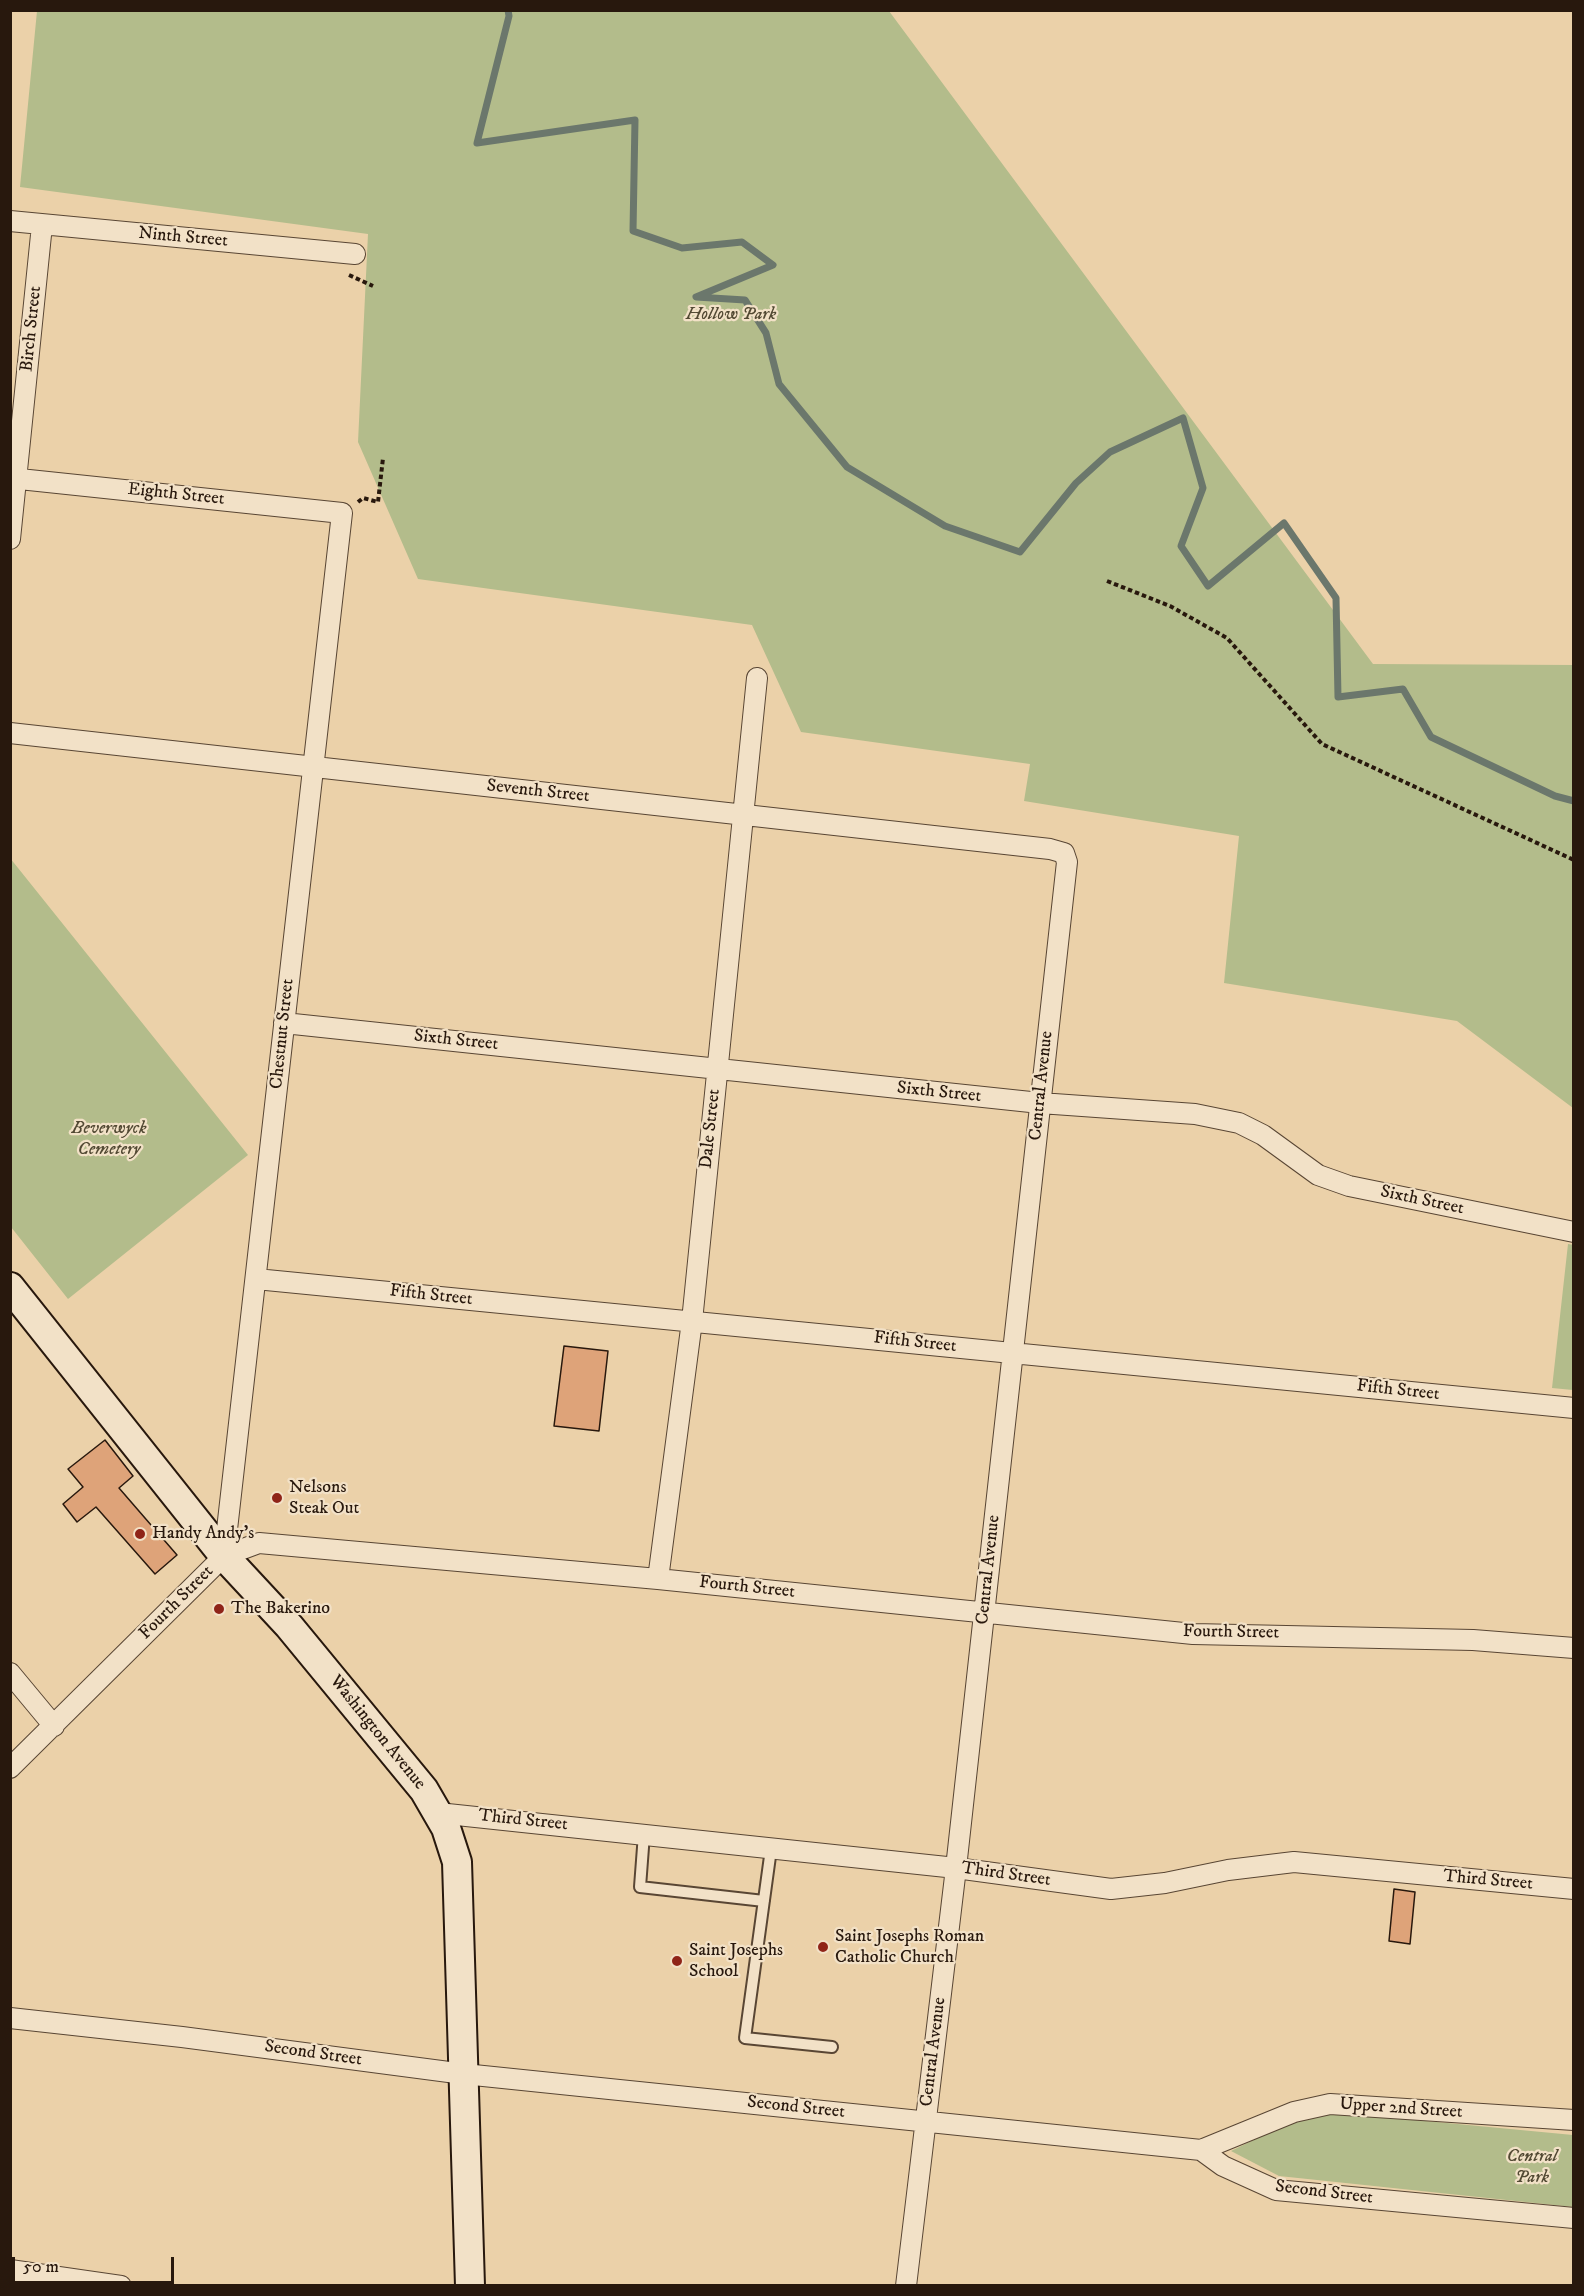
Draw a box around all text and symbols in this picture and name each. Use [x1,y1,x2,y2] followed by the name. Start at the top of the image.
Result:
[137,223,229,253] street label: Ninth Street
[17,285,47,373] street label: Birch Street
[686,304,776,326] park label: Hollow Park
[127,479,225,511] street label: Eighth Street
[486,776,590,808] street label: Seventh Street
[266,978,300,1090] street label: Chestnut Street
[413,1026,499,1056] street label: Sixth Street
[1026,1030,1058,1142] street label: Central Avenue
[896,1078,982,1108] street label: Sixth Street
[696,1088,726,1170] street label: Dale Street
[72,1118,146,1160] park label: Beverwyck Cemetery
[1378,1182,1466,1220] street label: Sixth Street
[389,1281,473,1311] street label: Fifth Street
[873,1328,957,1358] street label: Fifth Street
[1356,1376,1440,1406] street label: Fifth Street
[289,1477,359,1520] place label: Nelsons Steak Out
[270,1491,284,1505] marker: Nelsons Steak Out
[973,1514,1005,1626] street label: Central Avenue
[152,1523,254,1545] place label: Handy Andy's
[133,1527,147,1541] marker: Handy Andy's
[135,1561,219,1645] street label: Fourth Street
[698,1572,796,1604] street label: Fourth Street
[231,1598,330,1620] place label: The Bakerino
[212,1602,226,1616] marker: The Bakerino
[1183,1621,1279,1645] street label: Fourth Street
[324,1671,430,1795] street label: Washington Avenue
[477,1806,569,1836] street label: Third Street
[960,1858,1052,1892] street label: Third Street
[1442,1866,1534,1896] street label: Third Street
[835,1926,984,1968] place label: Saint Josephs Roman Catholic Church
[689,1940,783,1982] place label: Saint Josephs School
[816,1940,830,1954] marker: Saint Josephs Roman Catholic Church
[670,1954,684,1968] marker: Saint Josephs School
[917,1996,951,2108] street label: Central Avenue
[263,2036,363,2072] street label: Second Street
[746,2092,846,2124] street label: Second Street
[1339,2094,1463,2124] street label: Upper 2nd Street
[1507,2146,1557,2188] park label: Central Park
[1274,2176,1374,2210] street label: Second Street
[15,2245,177,2283] scale bar
[23,2256,59,2278] text: 50 m

